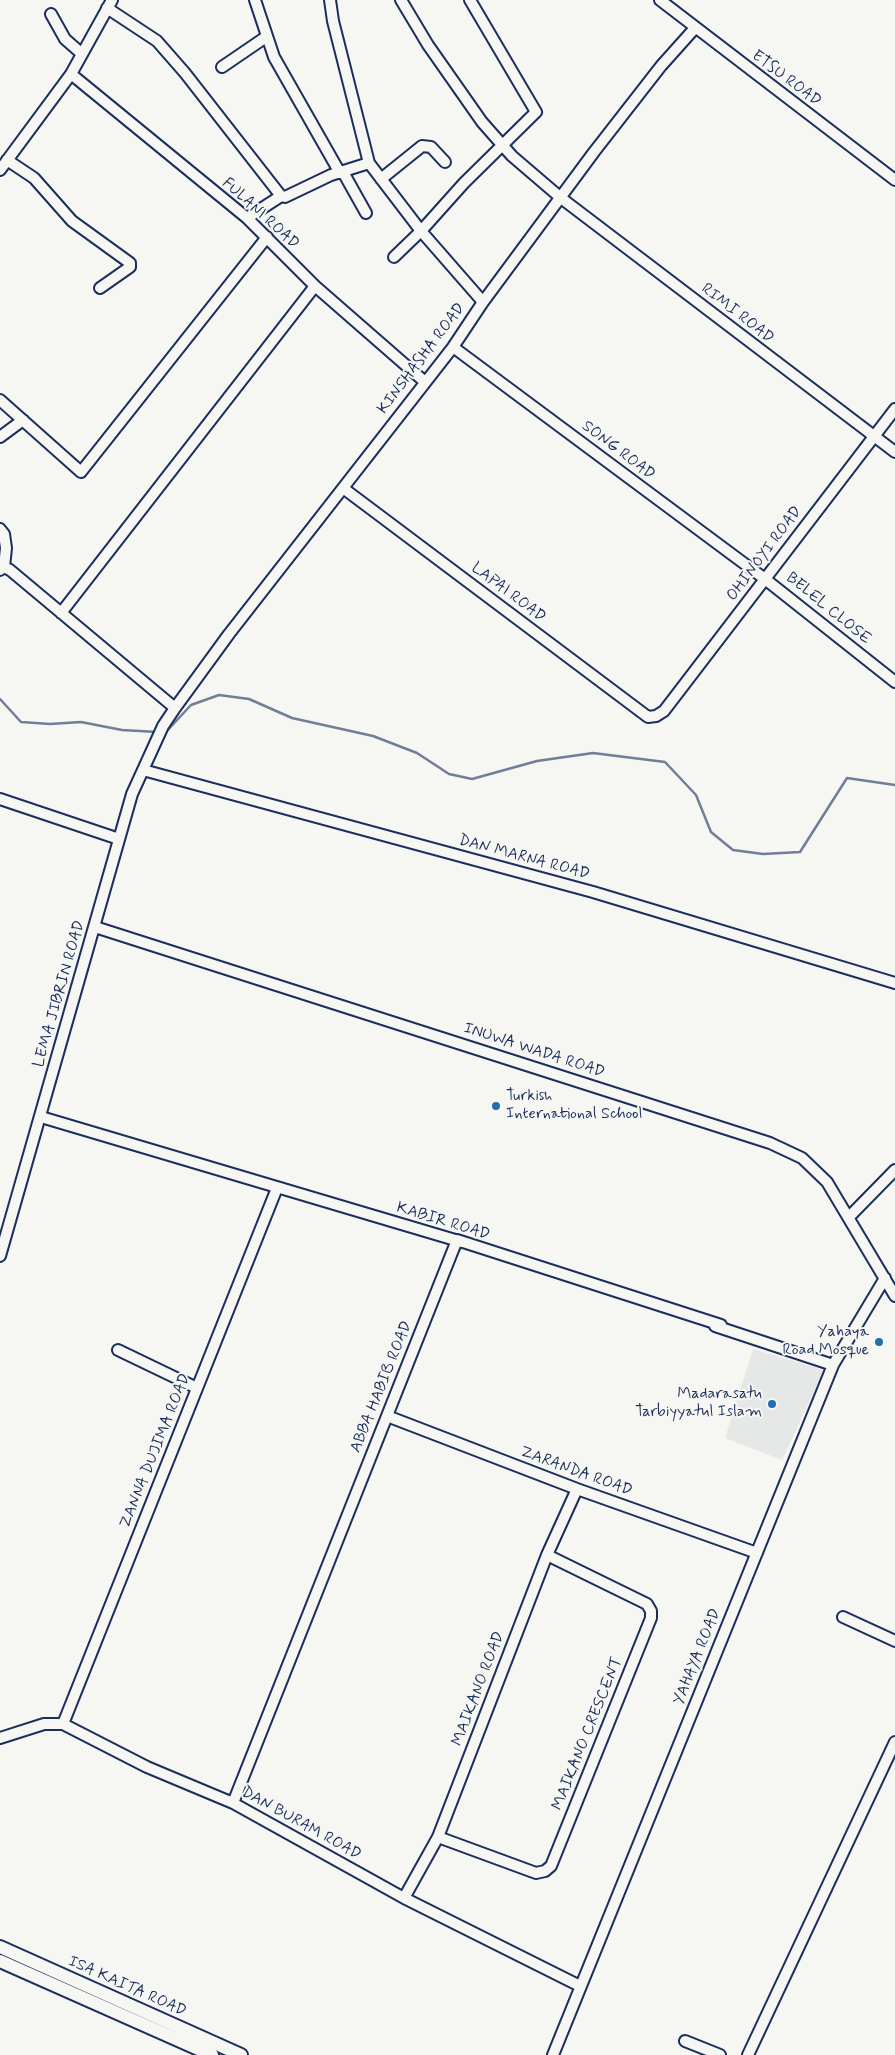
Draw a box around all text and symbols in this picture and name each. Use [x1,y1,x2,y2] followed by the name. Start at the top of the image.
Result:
[748,47,824,111] street label: ETSU ROAD
[217,174,303,254] street label: FULANI ROAD
[697,280,777,348] street label: RIMI ROAD
[374,300,470,418] street label: KINSHASHA ROAD
[578,417,658,485] street label: SONG ROAD
[723,503,807,605] street label: OHINOYI ROAD
[467,559,549,627] street label: LAPAI ROAD
[782,569,874,649] street label: BELEL CLOSE
[456,831,592,885] street label: DAN MARNA ROAD
[30,918,90,1070] street label: LEMA JIBRIN ROAD
[461,1019,607,1083] street label: INUWA WADA ROAD
[506,1087,642,1125] place label: Turkish International School
[490,1100,502,1112] marker: Turkish International School
[394,1199,492,1245] street label: KABIR ROAD
[347,1318,417,1456] street label: ABBA HABIB ROAD
[782,1323,869,1361] place label: Yahaya Road Mosque
[873,1336,885,1348] marker: Yahaya Road Mosque
[116,1371,196,1531] street label: ZANNA DUJIMA ROAD
[635,1385,762,1423] place label: Madarasatu Tarbiyyatul Islam
[766,1398,778,1410] marker: Madarasatu Tarbiyyatul Islam
[517,1443,635,1501] street label: ZARANDA ROAD
[670,1606,726,1708] street label: YAHAYA ROAD
[448,1629,510,1749] street label: MAIKANO ROAD
[548,1655,628,1813] street label: MAIKANO CRESCENT
[238,1783,364,1865] street label: DAN BURAM ROAD
[65,1952,189,2022] street label: ISA KAITA ROAD

